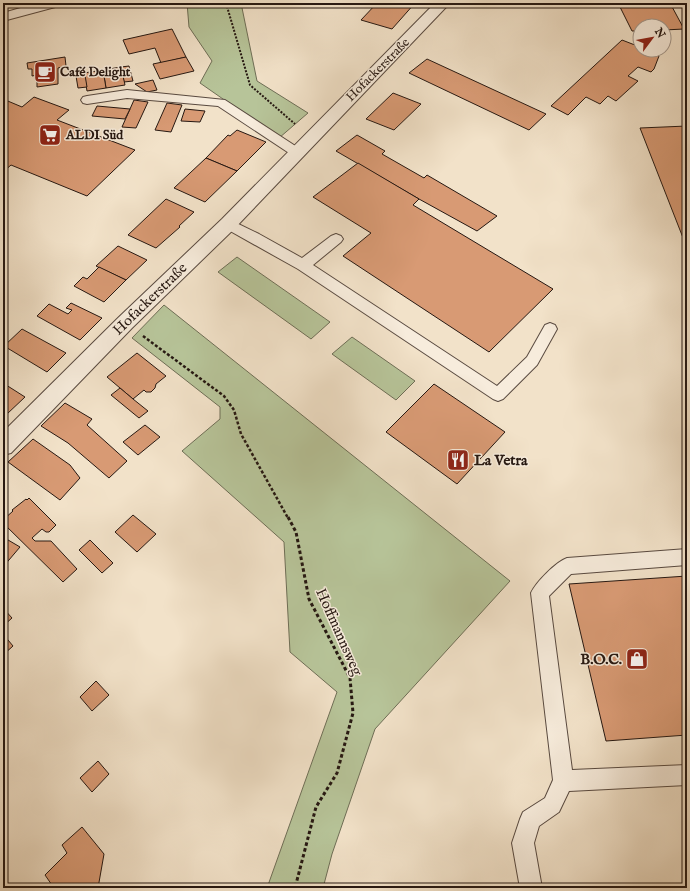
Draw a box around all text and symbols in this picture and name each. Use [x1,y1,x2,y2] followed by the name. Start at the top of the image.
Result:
[632,18,672,58] north arrow
[651,25,668,41] text: N
[342,34,414,106] street label: Hofackerstraße
[32,59,58,85] cafe icon: Café Delight
[60,64,131,81] place label: Café Delight
[37,122,63,148] supermarket icon: ALDI Süd
[65,127,124,144] place label: ALDI Süd
[109,259,191,339] street label: Hofackerstraße
[445,447,471,473] restaurant icon: La Vetra
[474,451,528,470] place label: La Vetra
[311,585,367,679] street label: Hoffmannsweg
[624,646,650,672] shop icon: B.O.C.
[580,650,622,669] place label: B.O.C.

